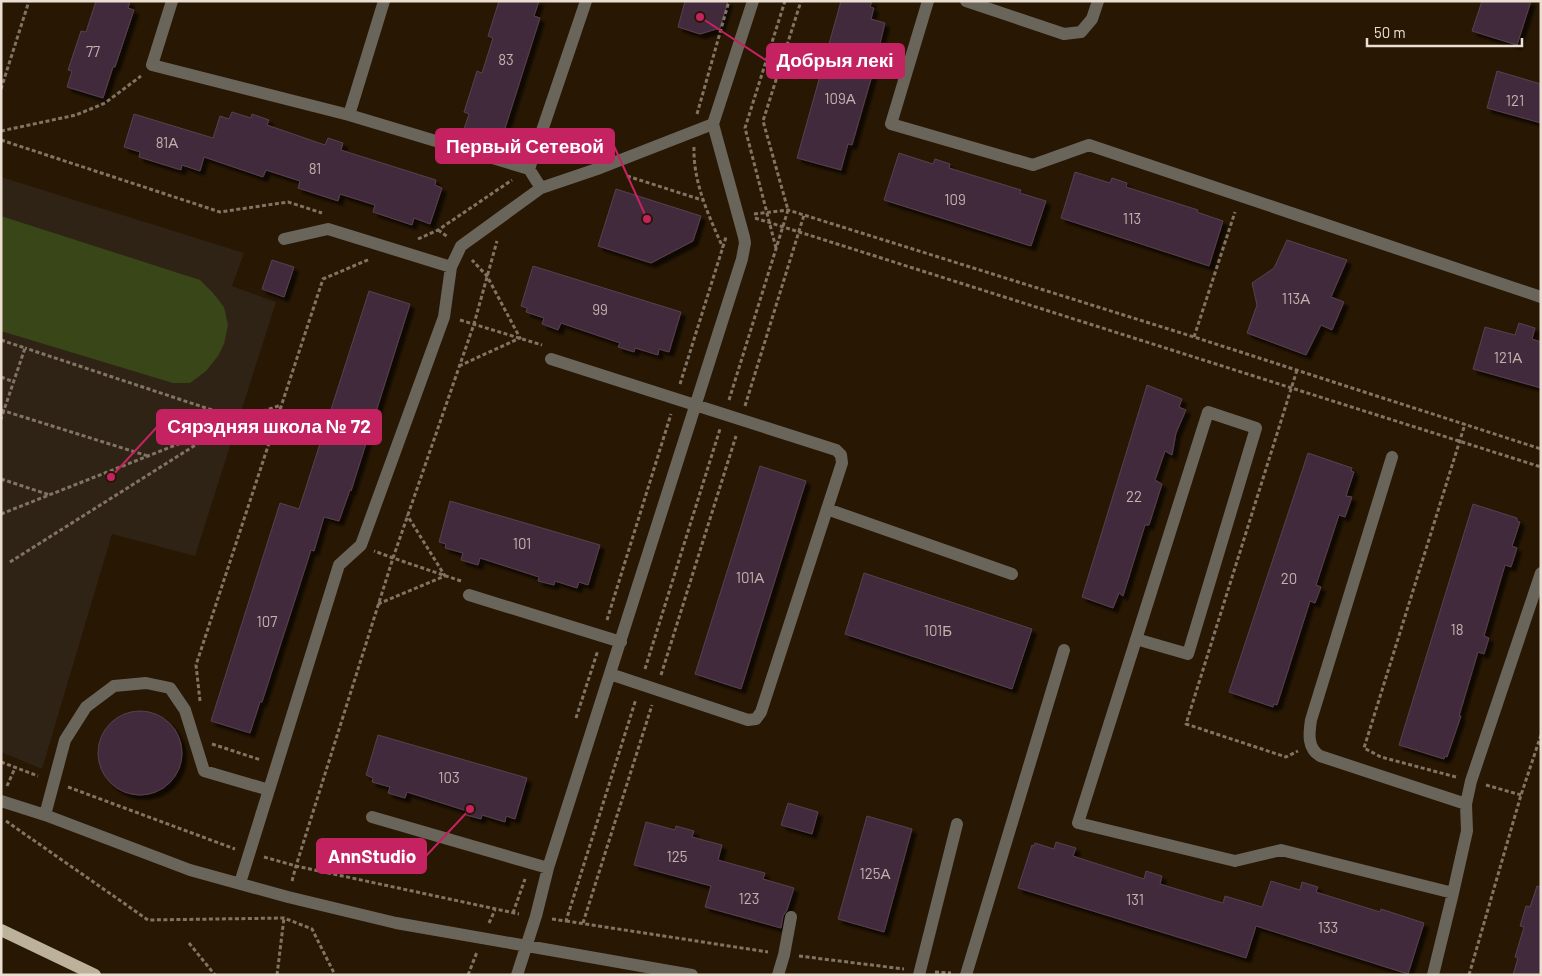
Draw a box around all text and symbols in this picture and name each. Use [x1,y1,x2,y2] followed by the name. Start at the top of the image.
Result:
[1367,15,1522,47] scale bar
[1374,23,1406,41] text: 50 m
[86,42,100,60] house number: 77
[767,44,904,78] callout: Добрыя лекі
[776,48,894,71] text: Добрыя лекі
[498,50,514,68] house number: 83
[824,89,856,107] house number: 109А
[1506,91,1524,109] house number: 121
[436,129,614,163] callout: Первый Сетевой
[156,133,178,151] house number: 81А
[446,134,604,157] text: Первый Сетевой
[309,159,321,177] house number: 81
[944,190,966,208] house number: 109
[1123,209,1141,227] house number: 113
[1282,289,1310,307] house number: 113А
[592,300,608,318] house number: 99
[1494,348,1522,366] house number: 121А
[157,410,381,444] callout: Сярэдняя школа № 72
[167,414,371,437] text: Сярэдняя школа № 72
[1126,487,1142,505] house number: 22
[513,534,531,552] house number: 101
[736,568,764,586] house number: 101А
[1281,569,1297,587] house number: 20
[257,612,277,630] house number: 107
[1450,620,1464,638] house number: 18
[924,621,952,639] house number: 101Б
[438,768,460,786] house number: 103
[317,839,426,873] callout: AnnStudio
[328,844,416,867] text: AnnStudio
[666,847,688,865] house number: 125
[859,864,891,882] house number: 125А
[739,889,759,907] house number: 123
[1126,890,1144,908] house number: 131
[1318,918,1338,936] house number: 133

